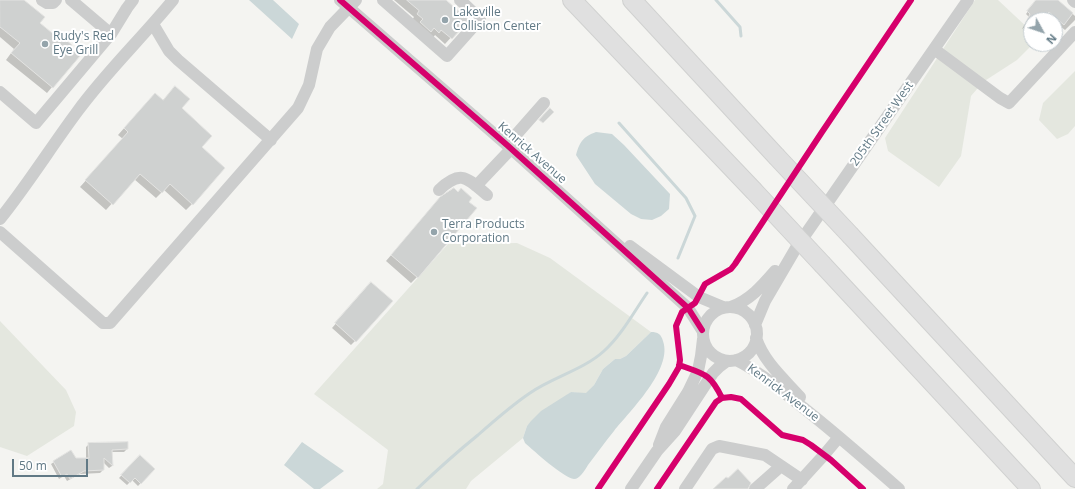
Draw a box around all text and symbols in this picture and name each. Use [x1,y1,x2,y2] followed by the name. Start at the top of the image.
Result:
[453,6,541,34] place label: Lakeville Collision Center
[1023,12,1063,52] north arrow
[440,15,450,25] marker: Lakeville Collision Center
[53,30,114,58] place label: Rudy's Red Eye Grill
[1043,31,1060,48] text: N
[40,39,50,49] marker: Rudy's Red Eye Grill
[847,79,917,169] street label: 205th Street West
[495,119,569,187] street label: Kenrick Avenue
[442,218,525,246] place label: Terra Products Corporation
[429,227,439,237] marker: Terra Products Corporation
[744,361,822,425] street label: Kenrick Avenue
[14,451,90,477] scale bar
[19,457,47,474] text: 50 m

